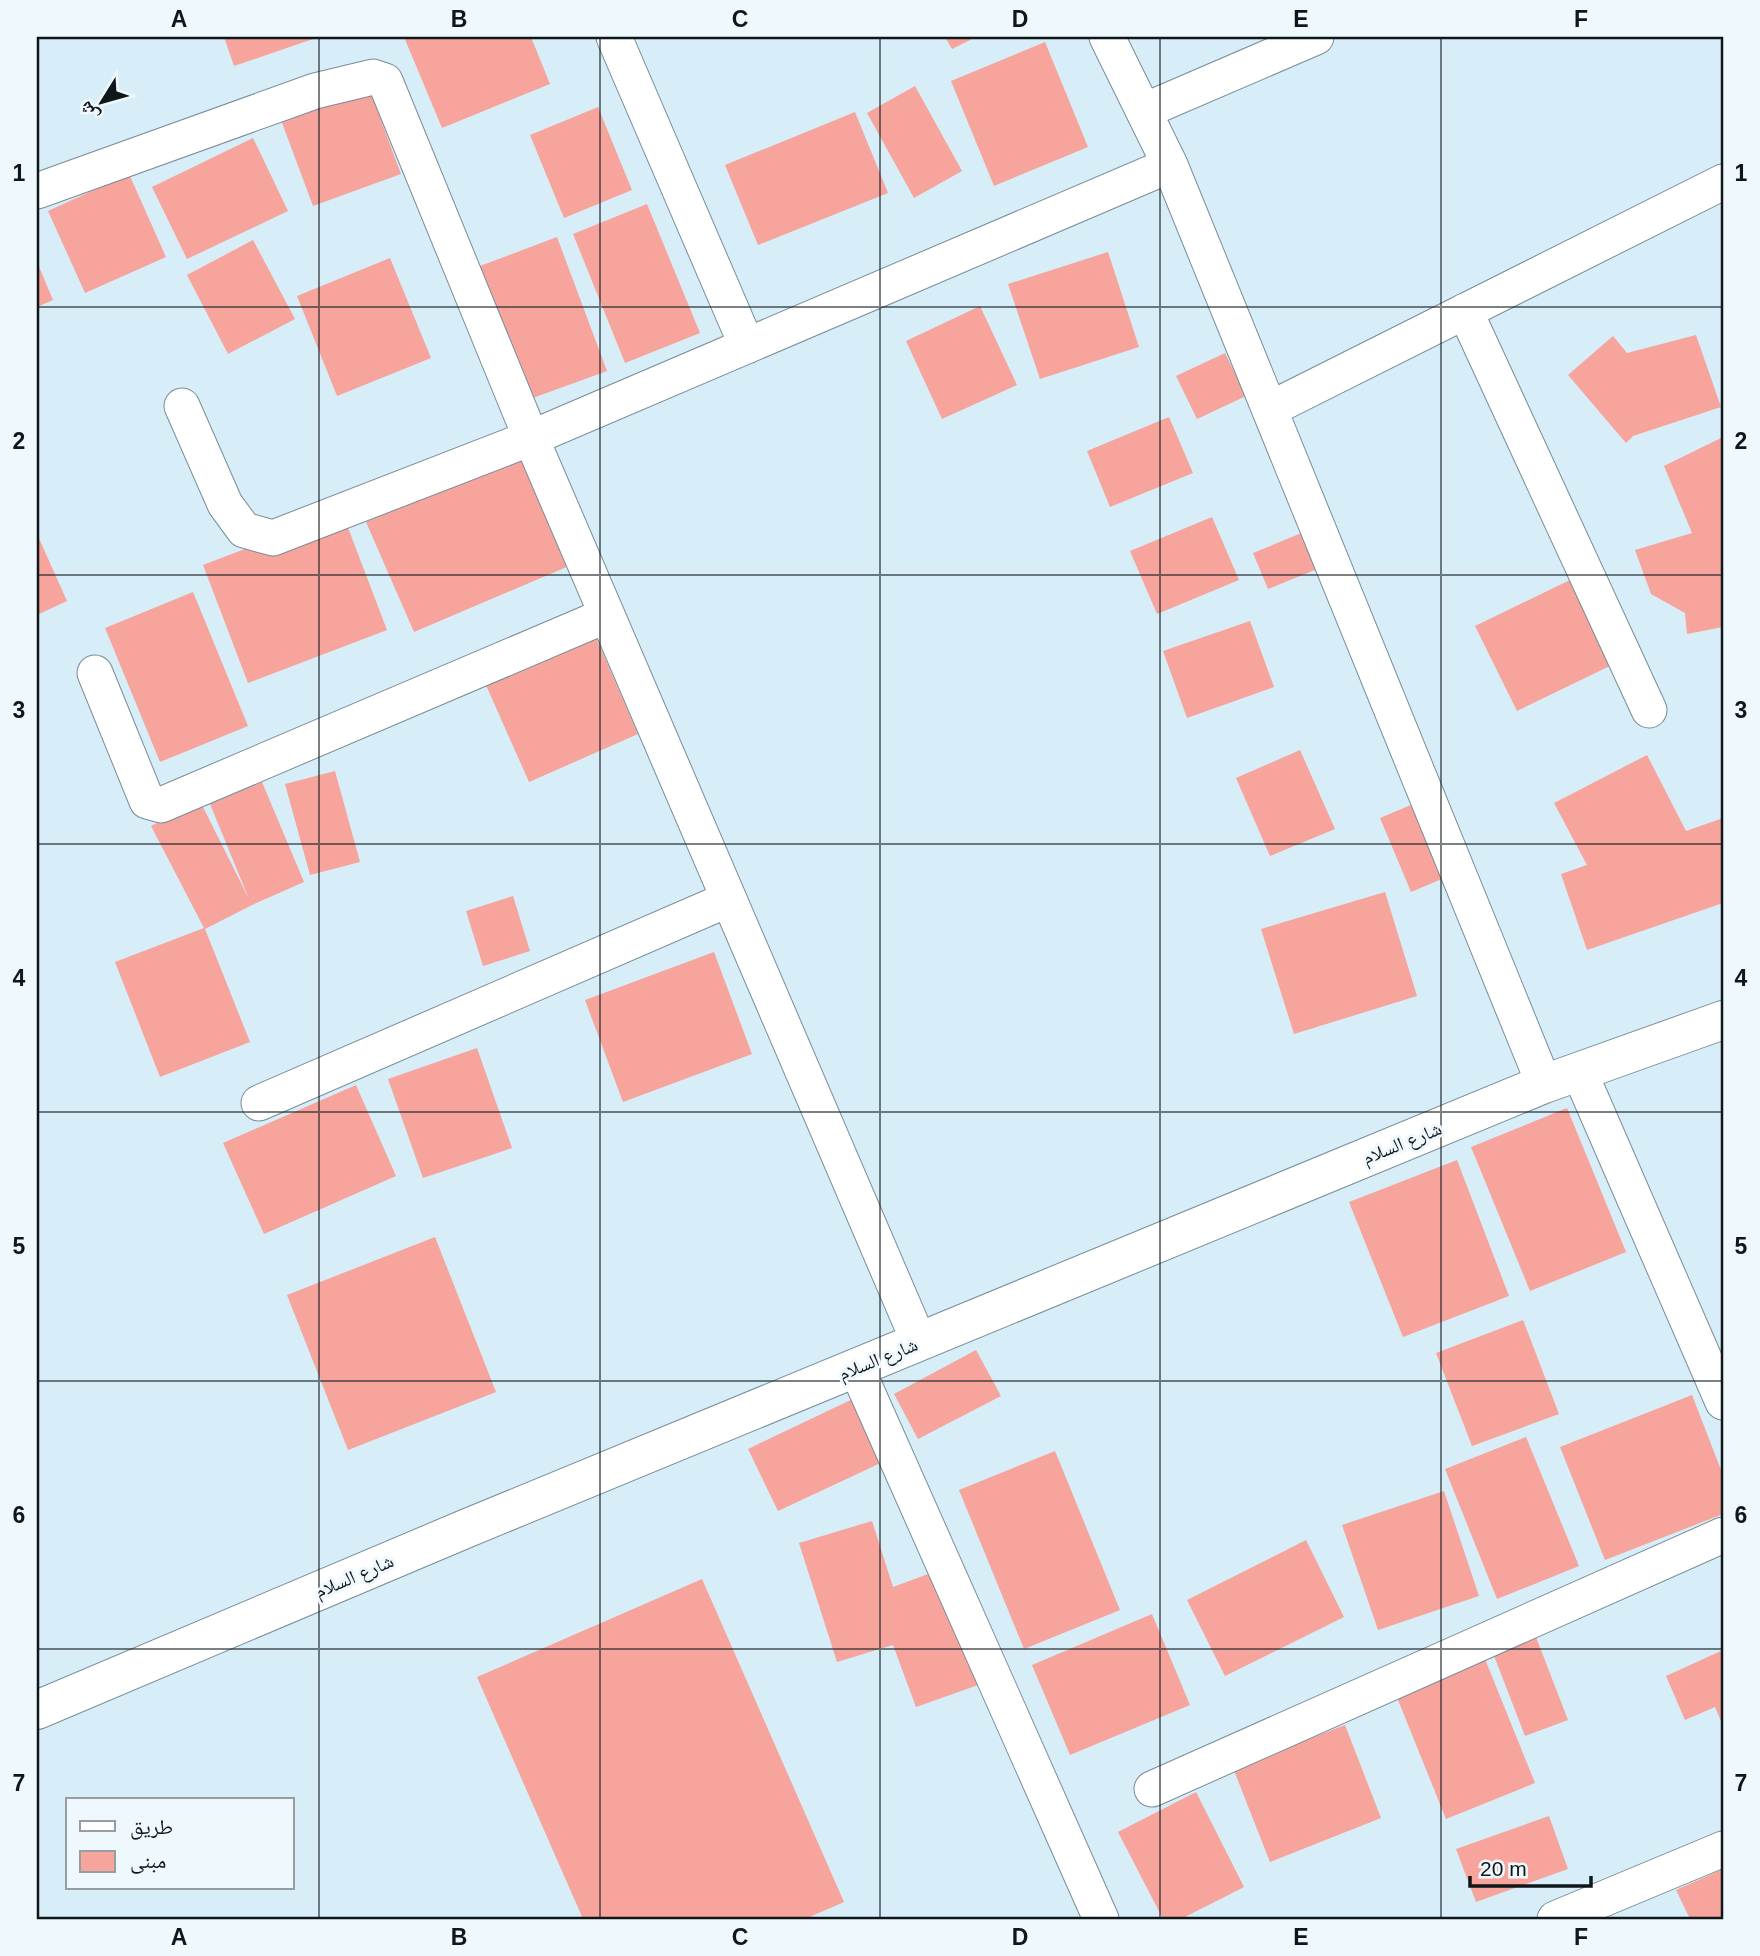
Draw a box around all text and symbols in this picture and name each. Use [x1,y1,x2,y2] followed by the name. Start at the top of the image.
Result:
[171,6,187,32] text: A
[451,6,467,32] text: B
[732,6,748,32] text: C
[1012,6,1028,32] text: D
[1293,6,1309,32] text: E
[1574,6,1588,32] text: F
[66,66,136,136] north arrow
[74,97,104,126] text: ش
[13,160,26,186] text: 1
[1735,160,1748,186] text: 1
[13,428,25,454] text: 2
[1735,428,1747,454] text: 2
[13,697,25,723] text: 3
[1735,697,1747,723] text: 3
[13,965,26,991] text: 4
[1735,965,1748,991] text: 4
[1359,1118,1446,1171] street label: شارع السلام
[13,1233,26,1259] text: 5
[1735,1233,1748,1259] text: 5
[835,1334,922,1387] street label: شارع السلام
[13,1502,25,1528] text: 6
[1735,1502,1747,1528] text: 6
[311,1550,398,1605] street label: شارع السلام
[13,1770,25,1796] text: 7
[1735,1770,1747,1796] text: 7
[66,1798,294,1890] legend
[130,1815,173,1840] text: طريق
[1470,1844,1590,1888] scale bar
[130,1849,166,1874] text: مبنى
[1480,1857,1527,1880] text: 20 m
[171,1924,187,1950] text: A
[451,1924,467,1950] text: B
[732,1924,748,1950] text: C
[1012,1924,1028,1950] text: D
[1293,1924,1309,1950] text: E
[1574,1924,1588,1950] text: F

